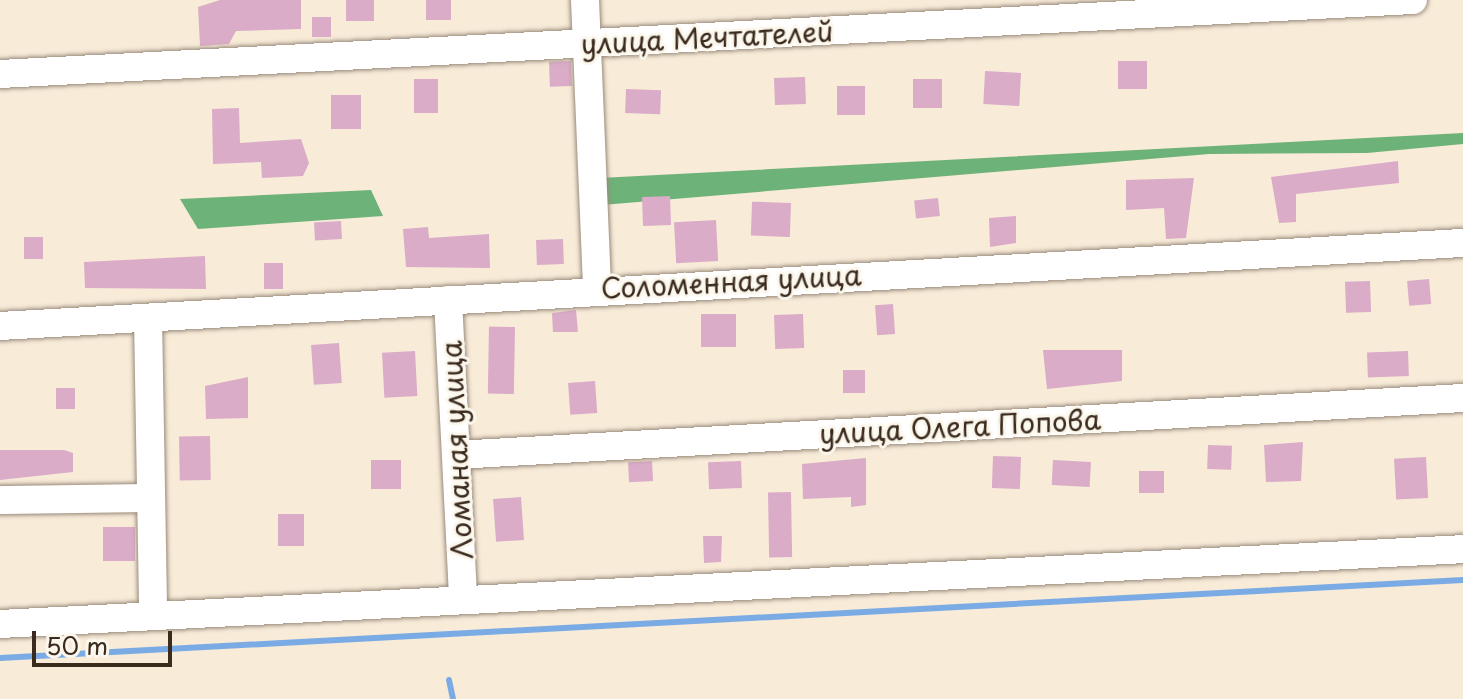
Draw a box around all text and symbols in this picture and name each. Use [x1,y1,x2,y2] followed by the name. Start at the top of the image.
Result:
[579,14,835,60] street label: улица Мечтателей
[599,257,863,305] street label: Соломенная улица
[433,339,479,561] street label: Ломаная улица
[816,402,1104,450] street label: улица Олега Попова
[36,615,176,665] scale bar
[46,627,108,663] text: 50 m

